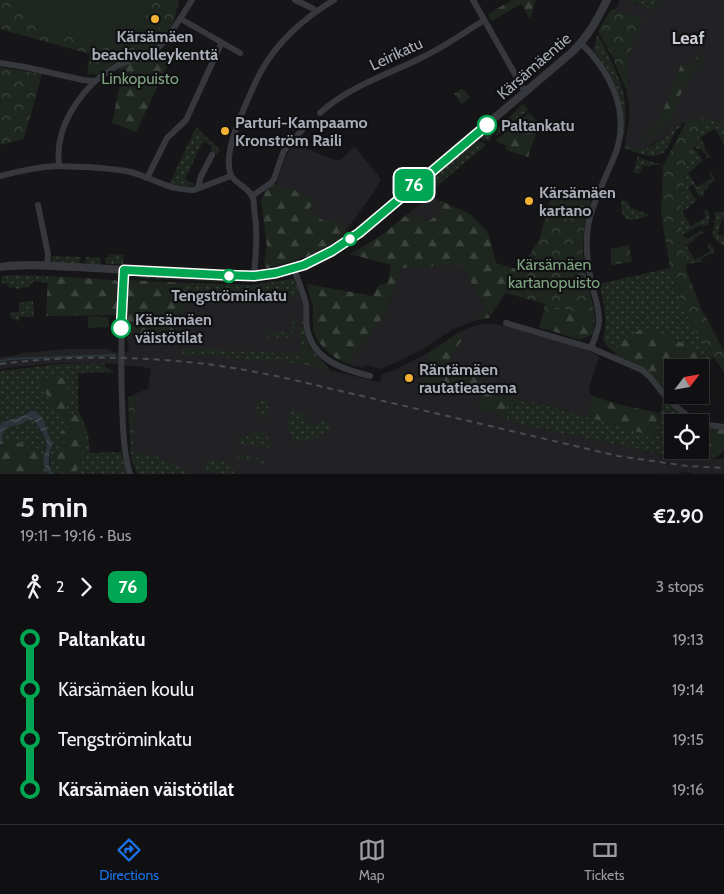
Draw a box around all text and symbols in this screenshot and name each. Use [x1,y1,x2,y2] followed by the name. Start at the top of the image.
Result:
[149,13,161,25] marker: Kärsämäen beachvolleykenttä
[92,27,218,64] place label: Kärsämäen beachvolleykenttä
[671,27,705,49] district label: Leaf
[493,29,575,103] street label: Kärsämäentie
[366,33,426,75] street label: Leirikatu
[101,69,179,88] park label: Linkopuisto
[235,113,368,150] place label: Parturi-Kampaamo Kronström Raili
[477,115,497,135] marker: Paltankatu
[501,116,575,135] place label: Paltankatu
[219,125,231,137] marker: Parturi-Kampaamo Kronström Raili
[392,169,436,201] line badge: 76
[405,174,423,196] text: 76
[539,183,616,220] place label: Kärsämäen kartano
[523,195,535,207] marker: Kärsämäen kartano
[343,232,357,246] unlabelled marker
[508,255,600,292] park label: Kärsämäen kartanopuisto
[222,269,236,283] marker: Tengströminkatu
[171,286,287,305] place label: Tengströminkatu
[135,310,212,347] place label: Kärsämäen väistötilat
[111,318,131,338] marker: Kärsämäen väistötilat
[664,359,709,404] north arrow
[664,359,709,459] map controls
[419,360,517,397] place label: Räntämäen rautatieasema
[403,372,415,384] marker: Räntämäen rautatieasema
[664,414,709,459] button: locate
[20,490,88,524] text: 5 min
[654,505,704,528] text: €2.90
[20,526,131,545] text: 19:11 – 19:16 · Bus
[20,573,48,601] icon: walk
[72,573,100,601] icon: forward
[118,576,137,598] text: 76
[56,577,64,596] text: 2
[655,577,704,596] text: 3 stops
[58,628,145,651] text: Paltankatu
[672,630,704,649] text: 19:13
[58,678,194,701] text: Kärsämäen koulu
[672,680,704,699] text: 19:14
[58,728,192,751] text: Tengströminkatu
[672,730,704,749] text: 19:15
[58,778,234,801] text: Kärsämäen väistötilat
[672,780,704,799] text: 19:16
[99,836,159,884] tab: Directions
[358,836,386,884] tab: Map
[584,836,625,884] tab: Tickets

